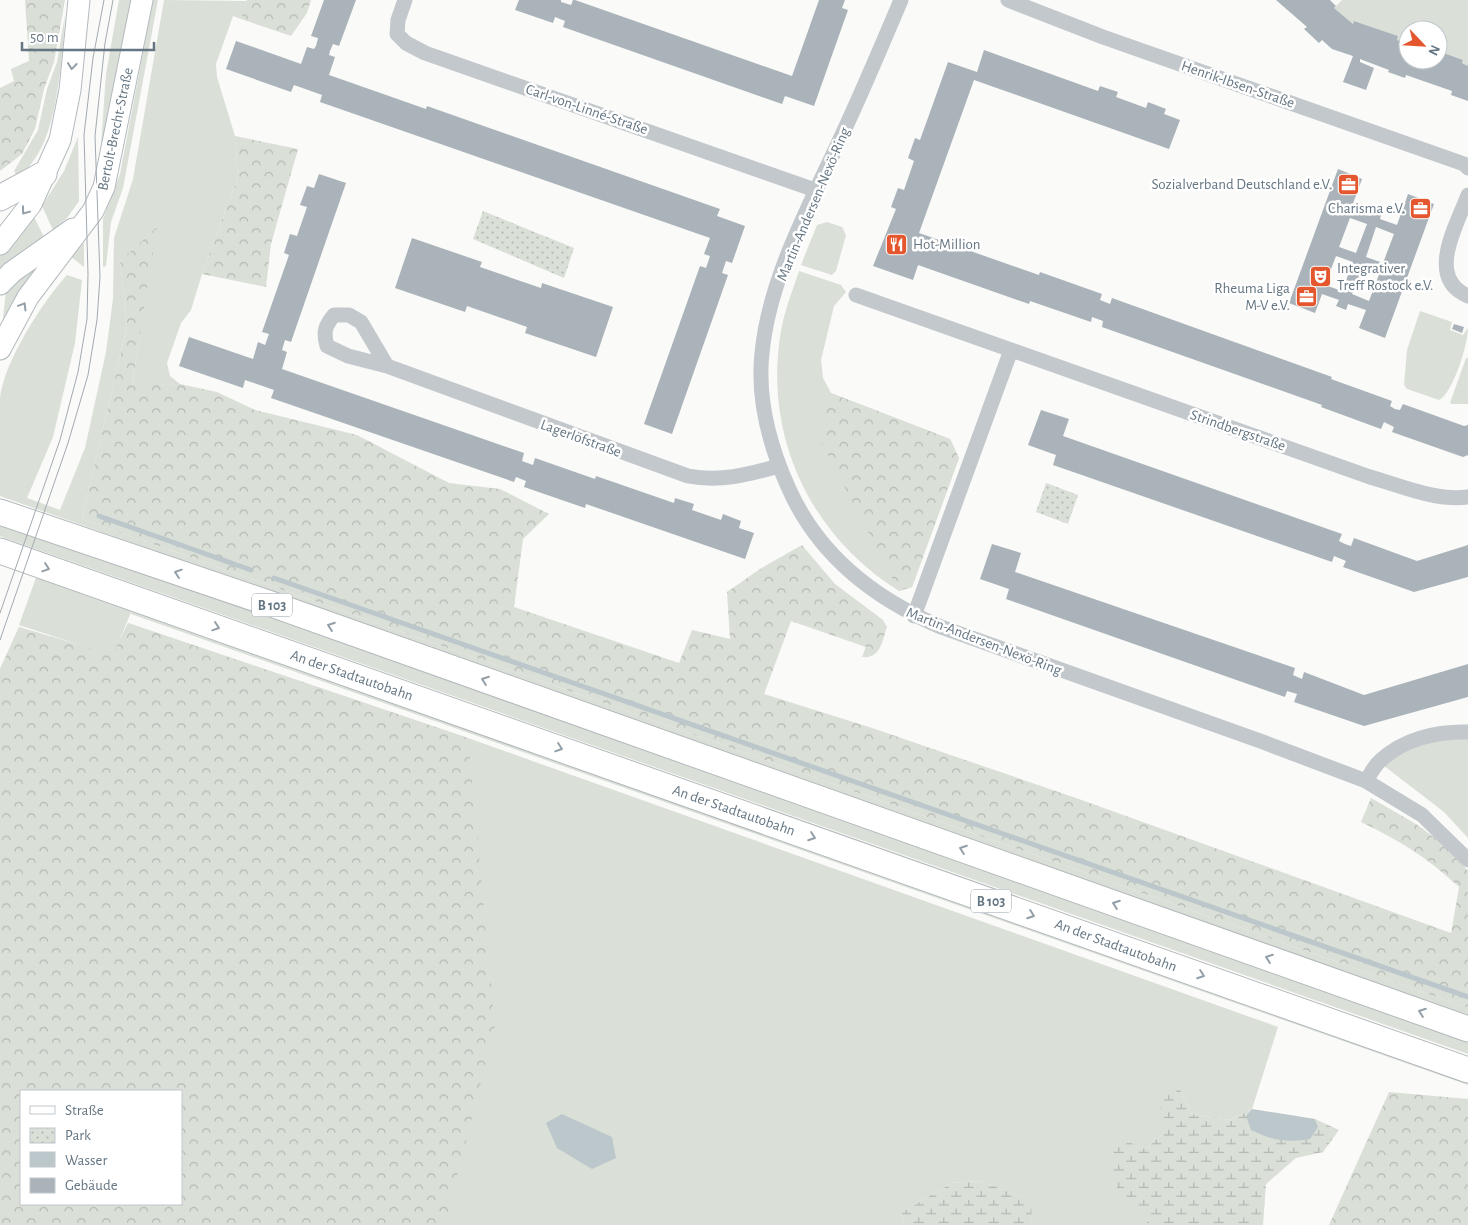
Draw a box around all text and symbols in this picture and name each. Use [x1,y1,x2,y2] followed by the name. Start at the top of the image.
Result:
[22,20,155,52] scale bar
[1398,20,1448,70] north arrow
[30,30,59,45] text: 50 m
[1425,43,1442,57] text: N
[1179,58,1296,111] street label: Henrik-Ibsen-Straße
[67,62,78,70] one-way arrow
[95,66,136,192] street label: Bertolt-Brecht-Straße
[524,82,650,137] street label: Carl-von-Linné-Straße
[774,125,853,283] street label: Martin-Andersen-Nexö-Ring
[1336,172,1360,196] office icon: Sozialverband Deutschland e.V.
[1152,177,1332,192] place label: Sozialverband Deutschland e.V.
[1409,196,1433,220] office icon: Charisma e.V.
[1328,201,1405,216] place label: Charisma e.V.
[22,205,31,215] one-way arrow
[885,232,909,256] restaurant icon: Hot-Million
[913,237,981,252] place label: Hot-Million
[1337,261,1434,293] place label: Integrativer Treff Rostock e.V.
[1309,265,1333,289] theatre icon: Integrativer Treff Rostock e.V.
[1214,281,1290,313] place label: Rheuma Liga M-V e.V.
[1294,285,1318,309] office icon: Rheuma Liga M-V e.V.
[16,303,26,312] one-way arrow
[1188,407,1288,454] street label: Strindbergstraße
[538,417,623,460] street label: Lagerlöfstraße
[41,562,50,572] one-way arrow
[174,569,183,579] one-way arrow
[252,594,292,616] road number: B 103
[904,605,1064,678] street label: Martin-Andersen-Nexö-Ring
[211,621,220,631] one-way arrow
[328,622,336,632] one-way arrow
[289,647,415,704] street label: An der Stadtautobahn
[481,676,489,686] one-way arrow
[555,742,563,752] one-way arrow
[671,782,797,839] street label: An der Stadtautobahn
[807,831,816,841] one-way arrow
[959,845,967,855] one-way arrow
[971,889,1011,912] road number: B 103
[1112,900,1120,910] one-way arrow
[1026,909,1035,919] one-way arrow
[1053,916,1179,975] street label: An der Stadtautobahn
[1265,954,1274,964] one-way arrow
[1196,969,1204,979] one-way arrow
[1418,1008,1427,1018] one-way arrow
[20,1090,182,1205] legend
[65,1103,104,1118] text: Straße
[65,1128,91,1143] text: Park
[65,1153,108,1168] text: Wasser
[65,1178,118,1193] text: Gebäude

